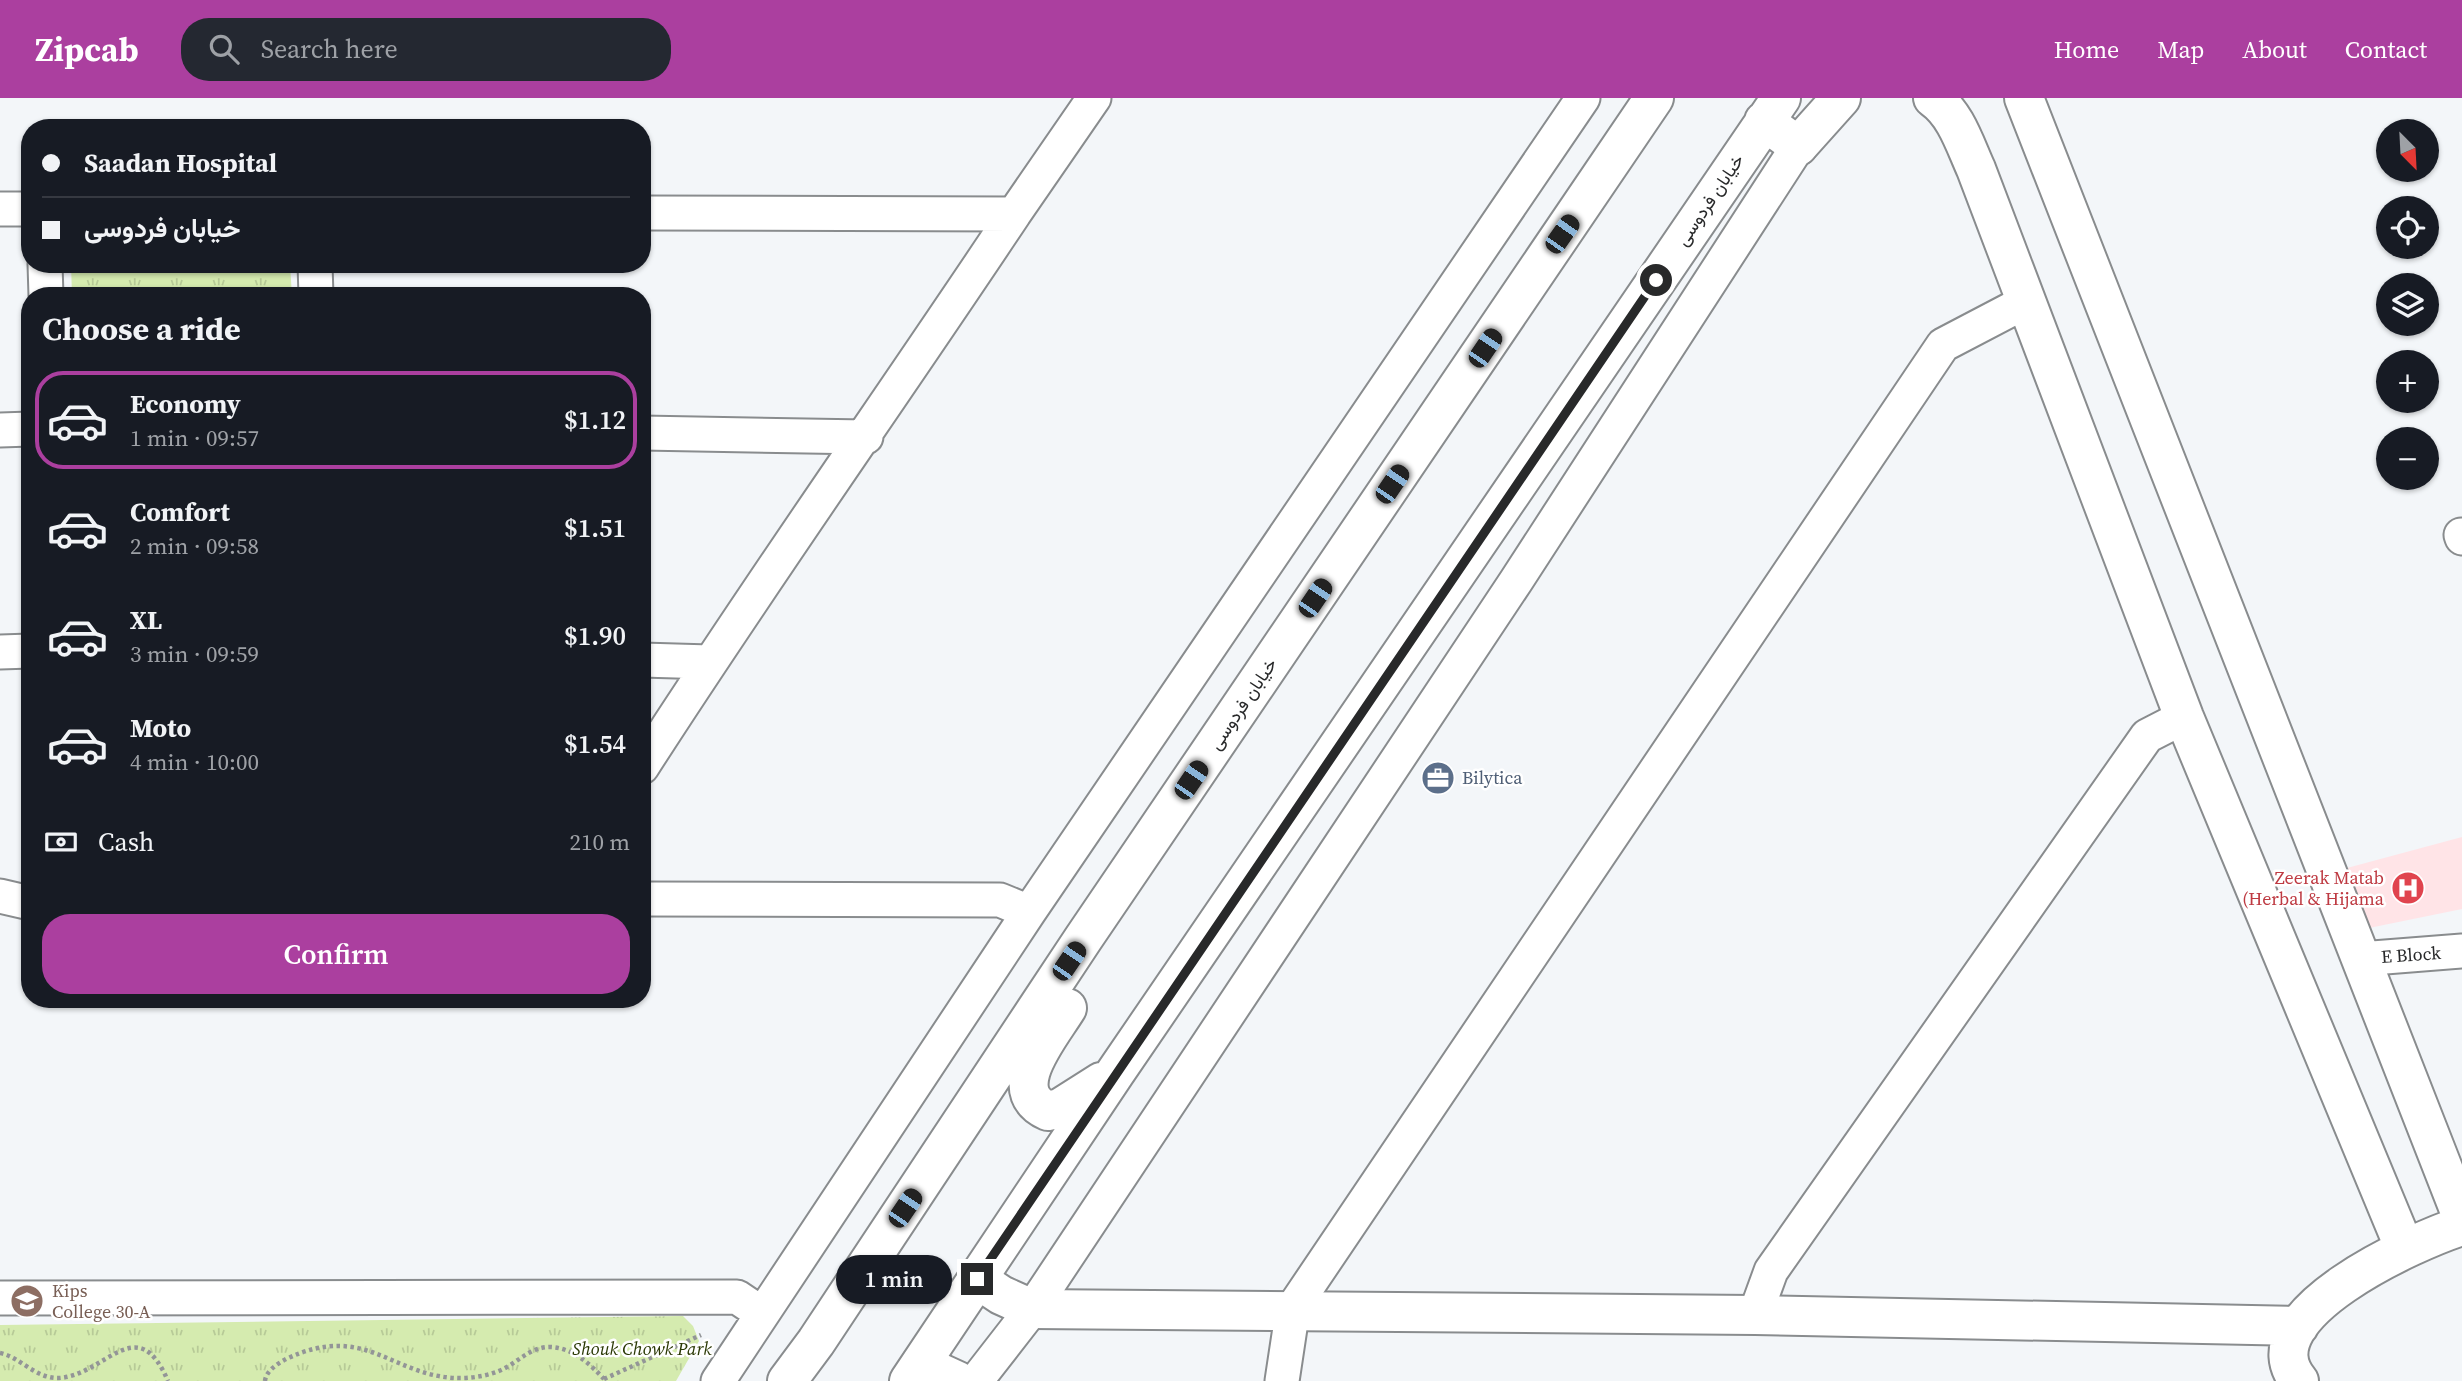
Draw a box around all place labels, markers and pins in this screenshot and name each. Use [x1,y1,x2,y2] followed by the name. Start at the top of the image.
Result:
[1419,759,1457,797] office icon: Bilytica
[1462,765,1523,790] place label: Bilytica
[2242,865,2385,911] place label: Zeerak Matab (Herbal & Hijama
[2389,869,2427,907] hospital icon: Zeerak Matab (Herbal & Hijama
[52,1278,151,1324] place label: Kips College 30-A
[8,1282,46,1320] school or university icon: Kips College 30-A

